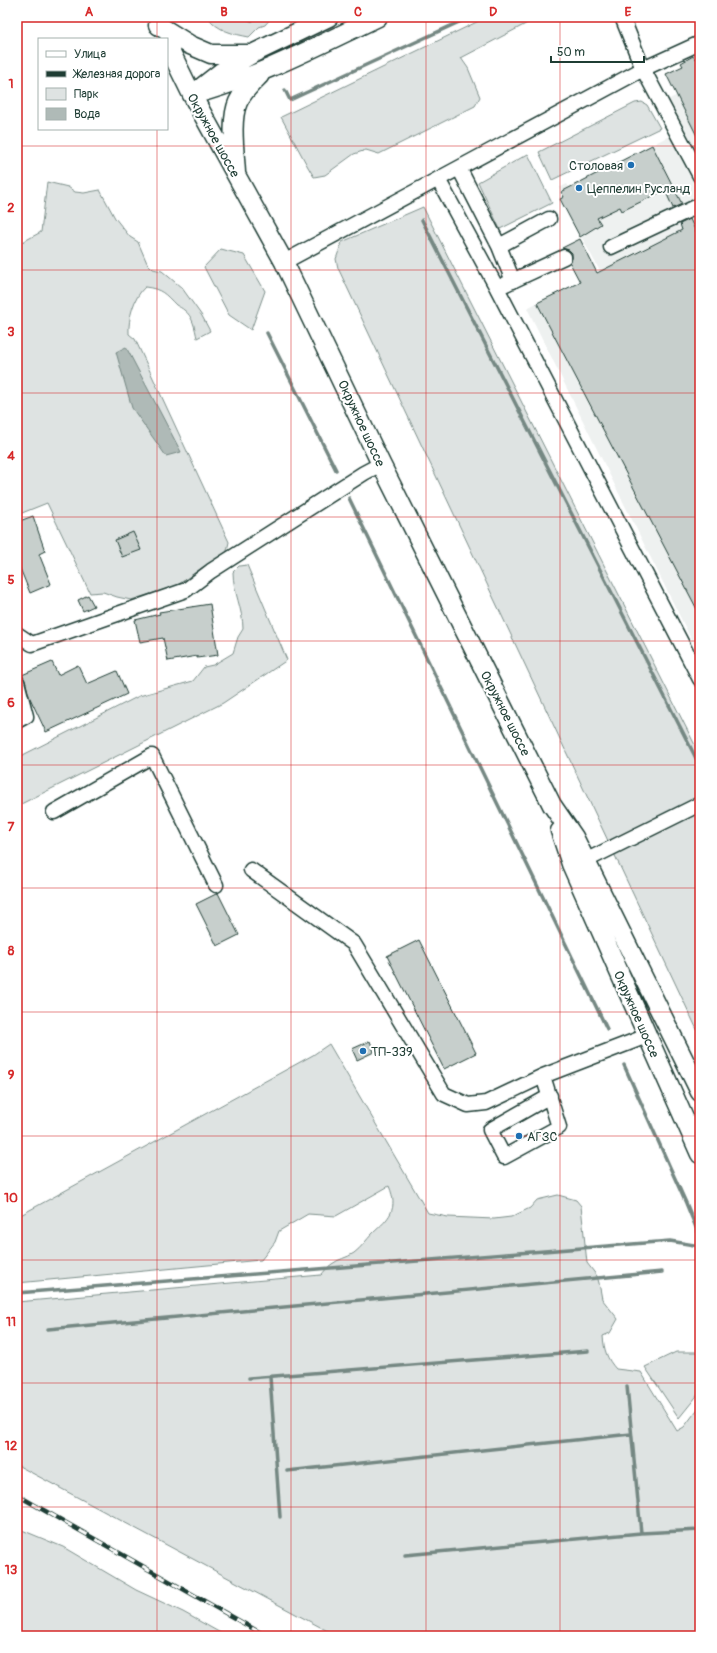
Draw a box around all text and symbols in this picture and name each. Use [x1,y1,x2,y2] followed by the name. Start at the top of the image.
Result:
[85,4,94,20] text: A
[220,4,228,20] text: B
[354,4,362,20] text: C
[489,4,497,20] text: D
[625,4,632,20] text: E
[38,38,168,130] legend
[551,38,644,64] scale bar
[557,45,585,60] text: 50 m
[74,47,106,62] text: Улица
[72,67,161,82] text: Железная дорога
[8,76,14,92] text: 1
[74,87,99,102] text: Парк
[183,91,243,181] street label: Окружное шоссе
[74,107,100,122] text: Вода
[569,158,623,174] place label: Столовая
[626,160,636,170] marker: Столовая
[587,181,690,197] place label: Цеппелин Русланд
[574,183,584,193] marker: Цеппелин Русланд
[7,200,15,216] text: 2
[7,324,15,340] text: 3
[334,378,388,470] street label: Окружное шоссе
[7,448,15,464] text: 4
[7,572,15,588] text: 5
[477,668,534,759] street label: Окружное шоссе
[7,695,15,711] text: 6
[8,819,15,835] text: 7
[8,943,15,959] text: 8
[610,968,663,1061] street label: Окружное шоссе
[371,1044,413,1060] place label: ТП-339
[358,1046,368,1056] marker: ТП-339
[8,1067,15,1083] text: 9
[527,1129,558,1145] place label: АГЗС
[514,1131,524,1141] marker: АГЗС
[4,1190,18,1206] text: 10
[6,1314,16,1330] text: 11
[5,1438,17,1454] text: 12
[5,1562,17,1578] text: 13

